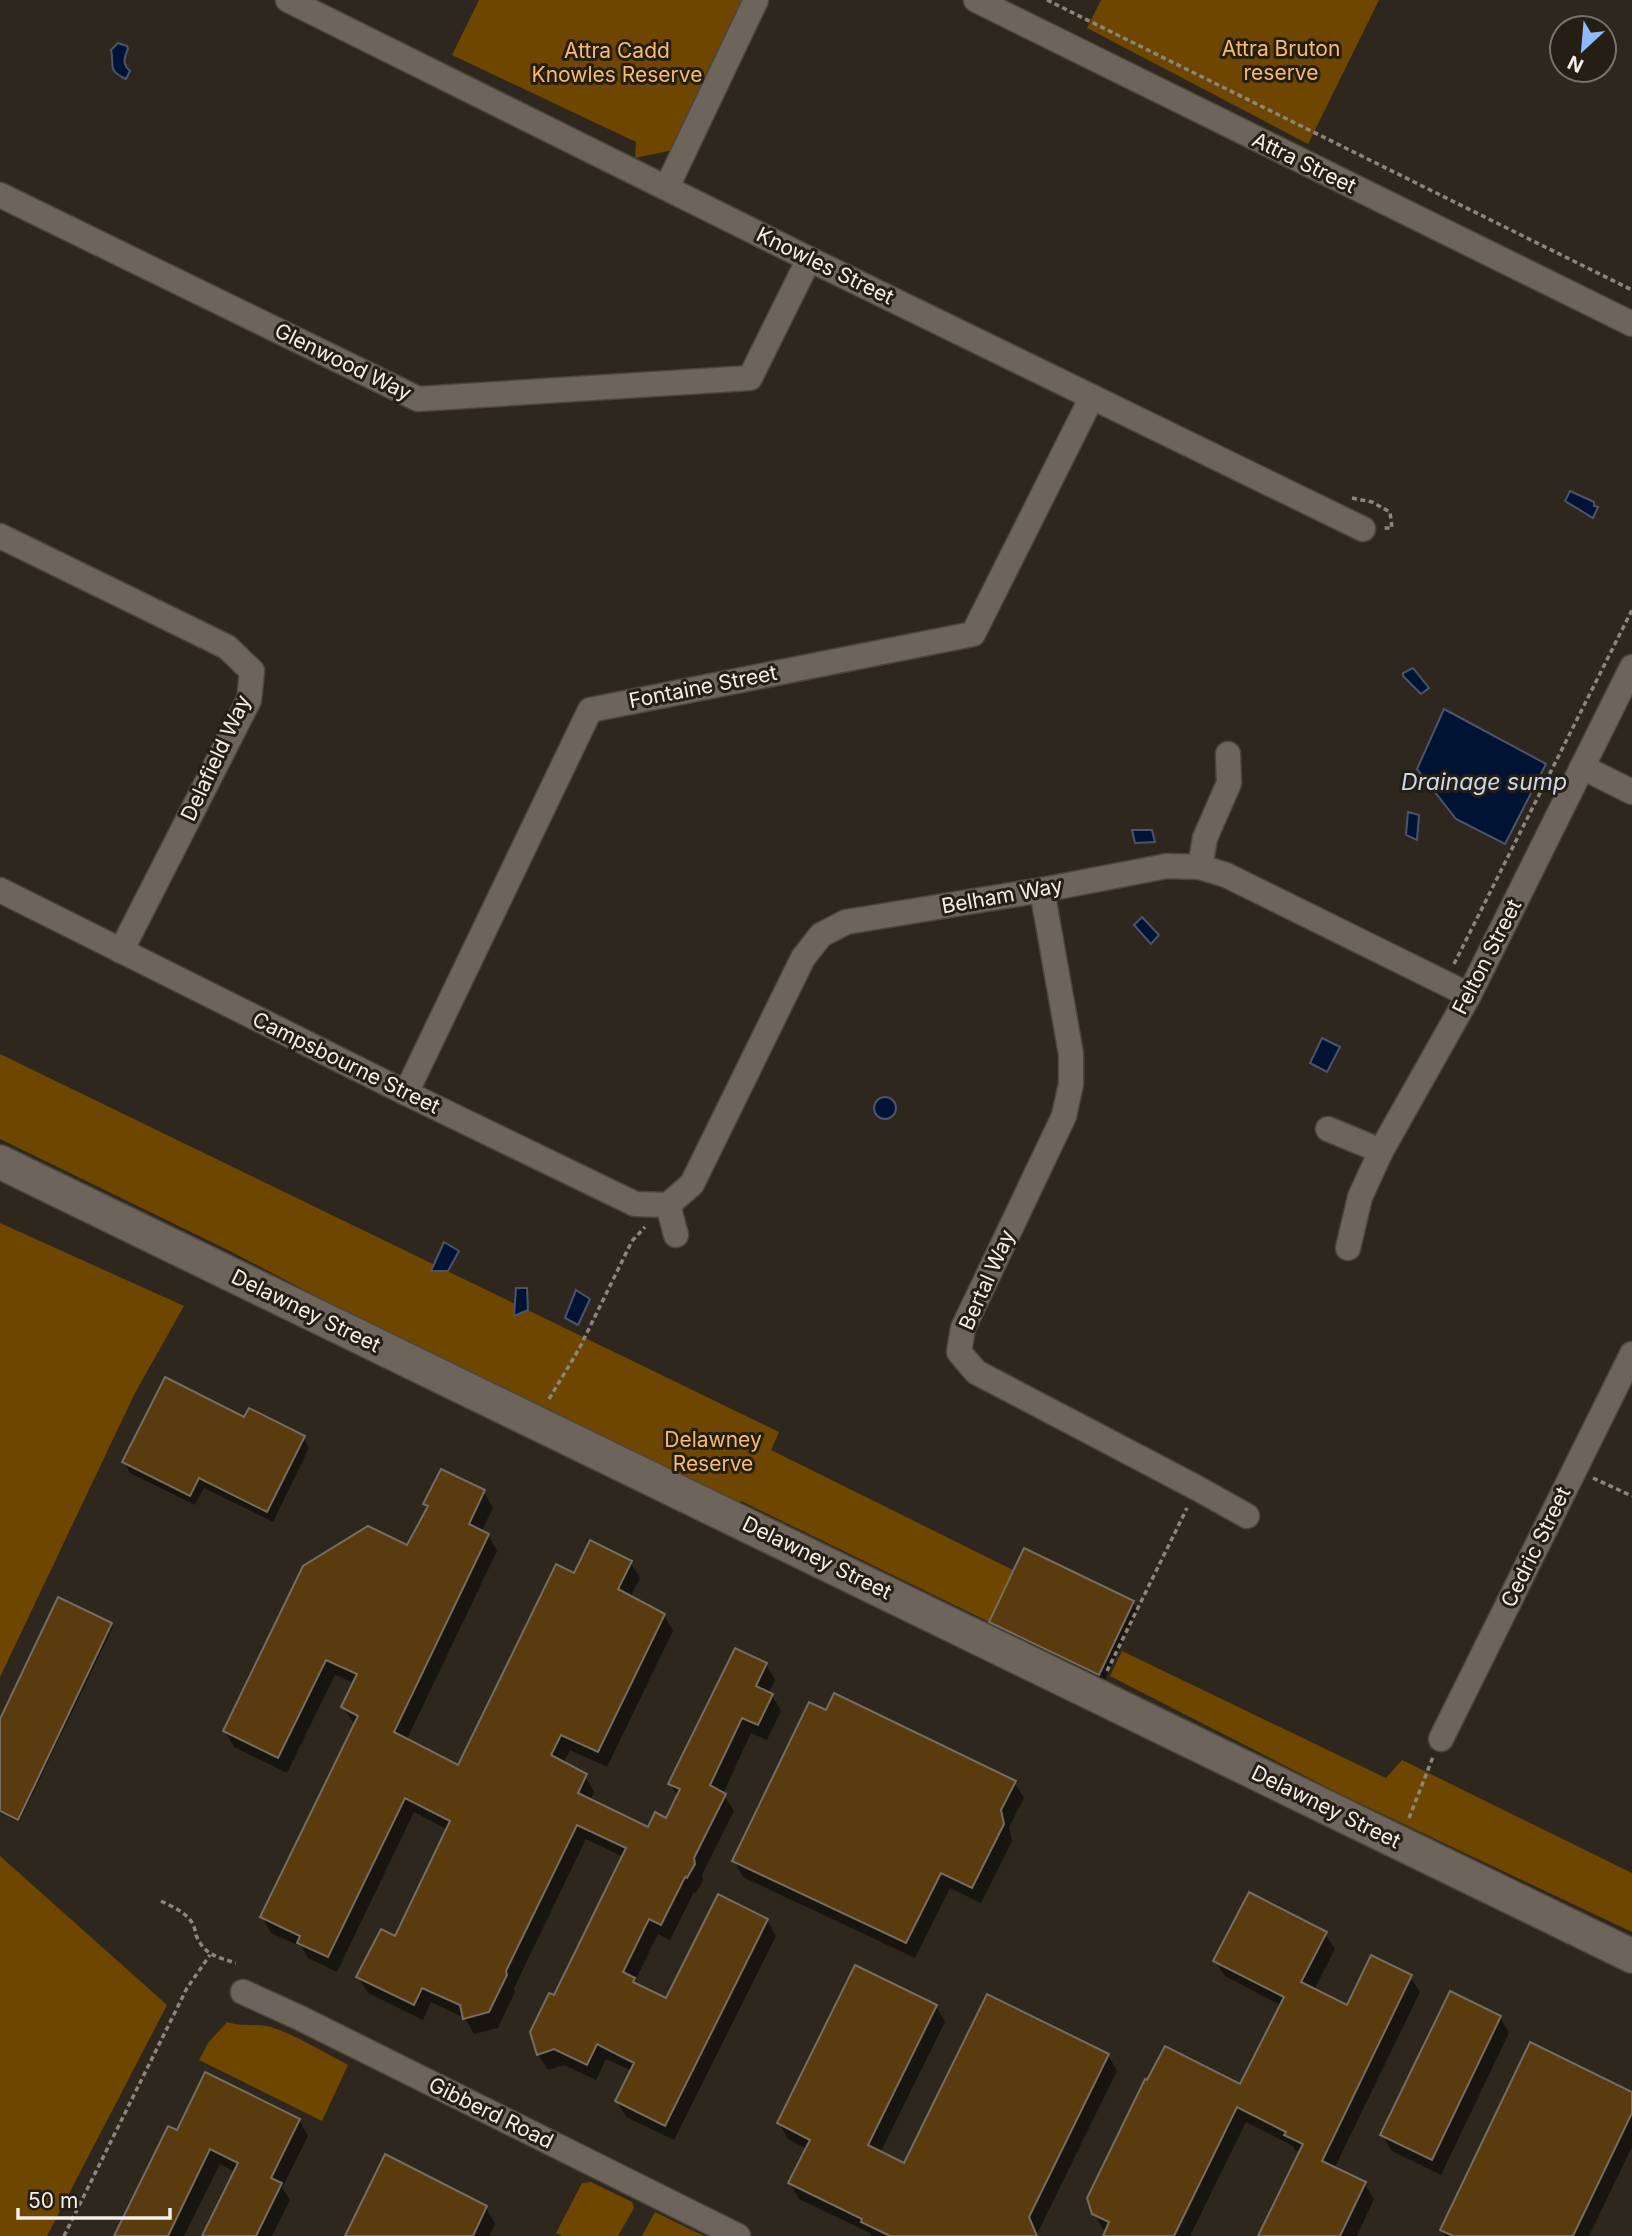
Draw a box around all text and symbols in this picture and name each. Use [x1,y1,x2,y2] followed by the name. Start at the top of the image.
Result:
[1548,14,1618,84] north arrow
[1222,36,1340,85] park label: Attra Bruton reserve
[532,38,702,87] park label: Attra Cadd Knowles Reserve
[1564,50,1587,77] text: N
[1248,127,1360,198] street label: Attra Street
[753,222,898,310] street label: Knowles Street
[271,318,416,406] street label: Glenwood Way
[627,660,779,713] street label: Fontaine Street
[175,691,256,825] street label: Delafield Way
[1401,768,1567,796] water label: Drainage sump
[939,873,1065,918] street label: Belham Way
[1447,895,1526,1019] street label: Felton Street
[248,1006,444,1119] street label: Campsbourne Street
[953,1226,1020,1334] street label: Bertal Way
[228,1264,385,1357] street label: Delawney Street
[664,1427,762,1476] park label: Delawney Reserve
[1496,1482,1576,1611] street label: Cedric Street
[739,1511,896,1604] street label: Delawney Street
[1248,1760,1405,1853] street label: Delawney Street
[425,2072,558,2154] street label: Gibberd Road
[18,2176,170,2220] scale bar
[28,2188,78,2213] text: 50 m

